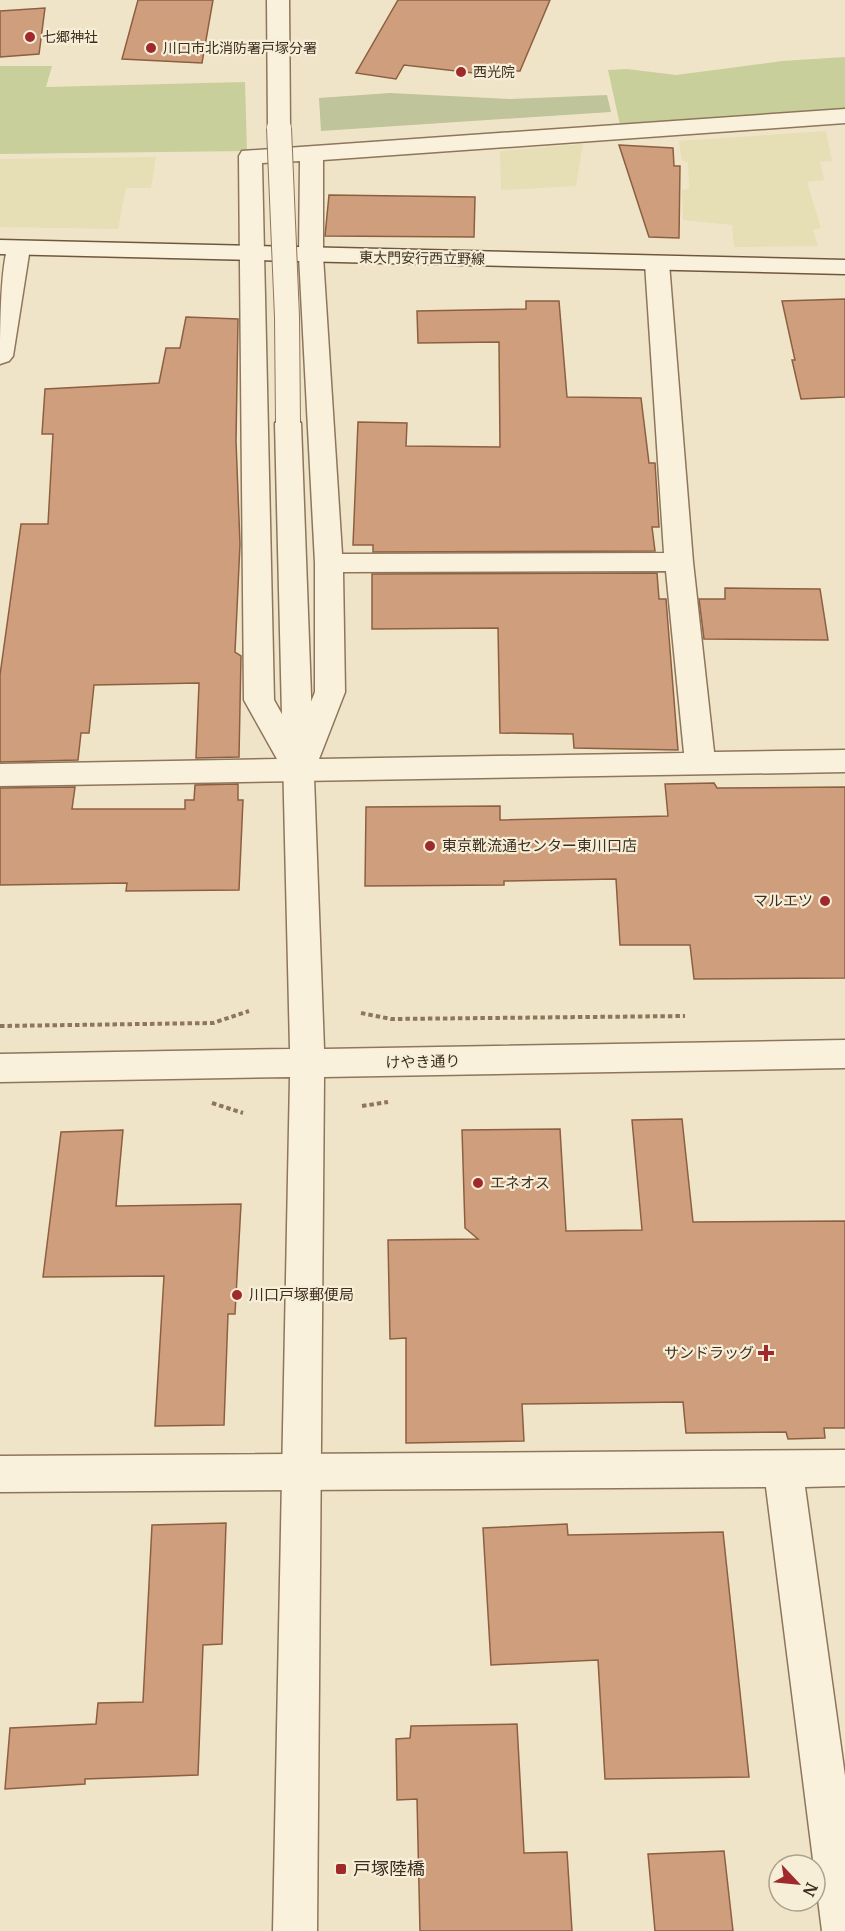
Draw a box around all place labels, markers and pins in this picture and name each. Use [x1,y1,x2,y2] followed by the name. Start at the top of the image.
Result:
[42,28,98,46] place label: 七郷神社
[23,30,37,44] marker: 七郷神社
[163,39,317,57] place label: 川口市北消防署戸塚分署
[144,41,158,55] marker: 川口市北消防署戸塚分署
[473,63,515,81] place label: 西光院
[454,65,468,79] marker: 西光院
[442,836,637,855] place label: 東京靴流通センター東川口店
[423,839,437,853] marker: 東京靴流通センター東川口店
[753,891,813,910] place label: マルエツ
[818,894,832,908] marker: マルエツ
[490,1173,550,1192] place label: エネオス
[471,1176,485,1190] marker: エネオス
[249,1285,354,1304] place label: 川口戸塚郵便局
[230,1288,244,1302] marker: 川口戸塚郵便局
[664,1343,754,1362] place label: サンドラッグ
[759,1346,773,1360] marker: サンドラッグ
[353,1857,425,1880] place label: 戸塚陸橋
[334,1862,348,1876] marker: 戸塚陸橋

